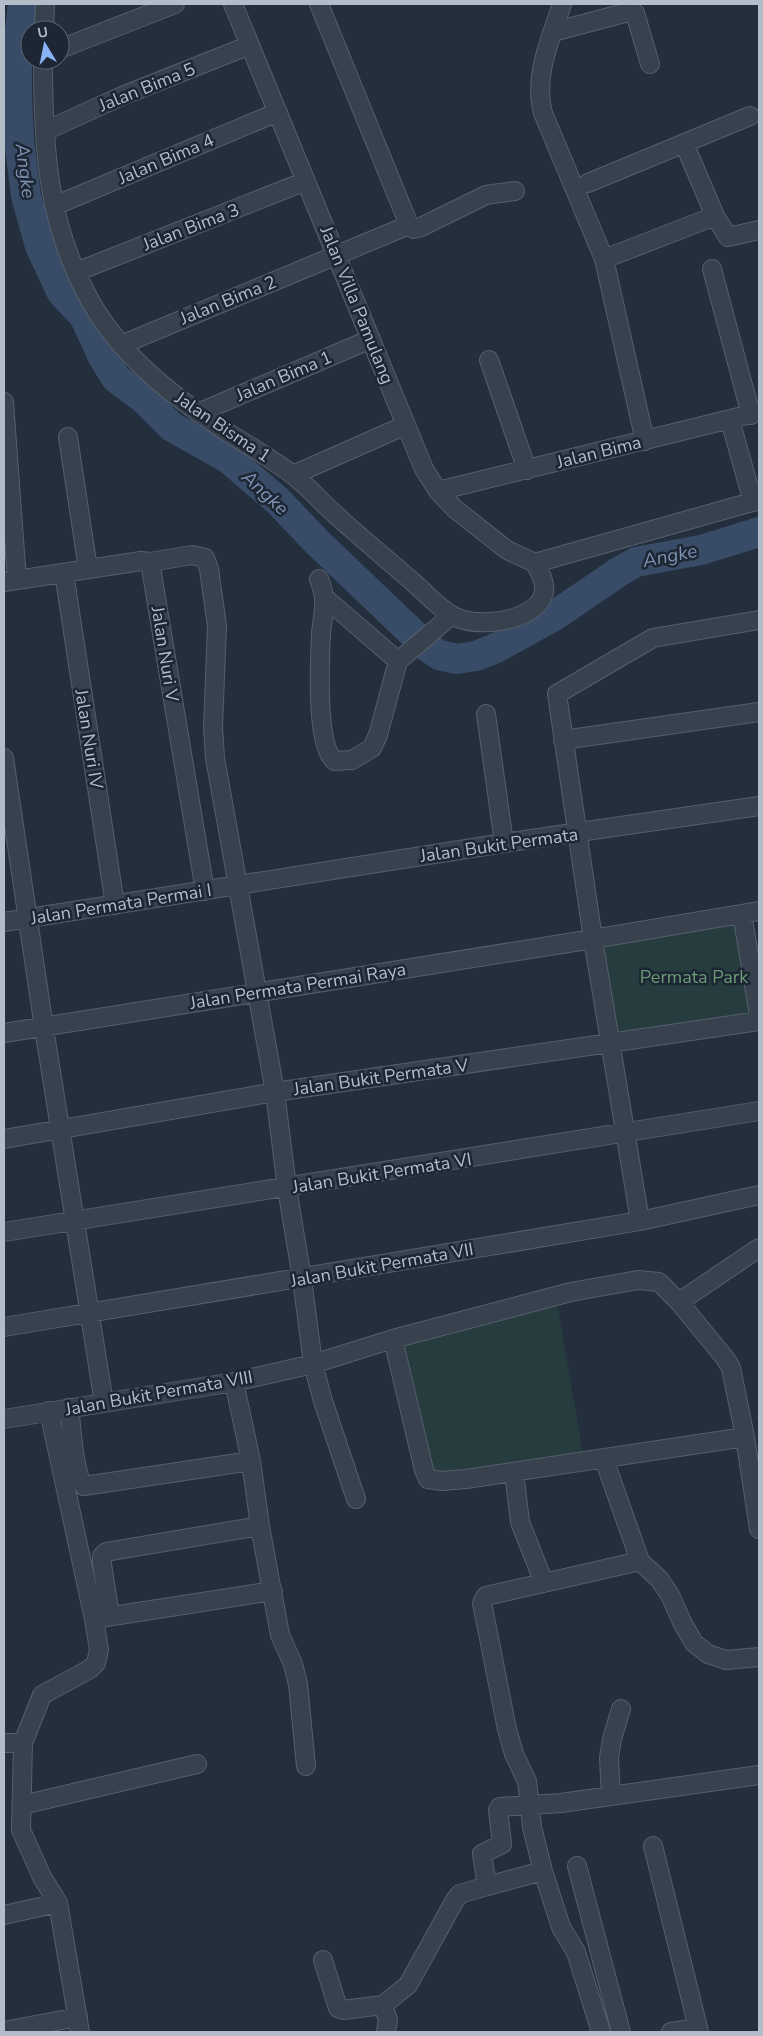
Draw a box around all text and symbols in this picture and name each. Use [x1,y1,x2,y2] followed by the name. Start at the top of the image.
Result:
[20,20,70,70] north arrow
[36,22,50,43] text: U
[94,57,199,118] street label: Jalan Bima 5
[114,128,218,190] street label: Jalan Bima 4
[9,141,41,200] water label: Angke
[138,198,243,257] street label: Jalan Bima 3
[314,222,400,387] street label: Jalan Villa Pamulang
[175,270,280,331] street label: Jalan Bima 2
[232,345,336,407] street label: Jalan Bima 1
[170,386,276,468] street label: Jalan Bisma 1
[553,430,644,474] street label: Jalan Bima
[235,464,294,521] water label: Angke
[639,538,700,574] water label: Angke
[145,604,184,704] street label: Jalan Nuri V
[69,686,109,791] street label: Jalan Nuri IV
[417,822,580,868] street label: Jalan Bukit Permata
[28,878,213,930] street label: Jalan Permata Permai I
[187,957,408,1015] street label: Jalan Permata Permai Raya
[640,965,749,989] park label: Permata Park
[291,1053,471,1101] street label: Jalan Bukit Permata V
[290,1147,473,1199] street label: Jalan Bukit Permata VI
[288,1237,475,1293] street label: Jalan Bukit Permata VII
[62,1365,255,1421] street label: Jalan Bukit Permata VIII

